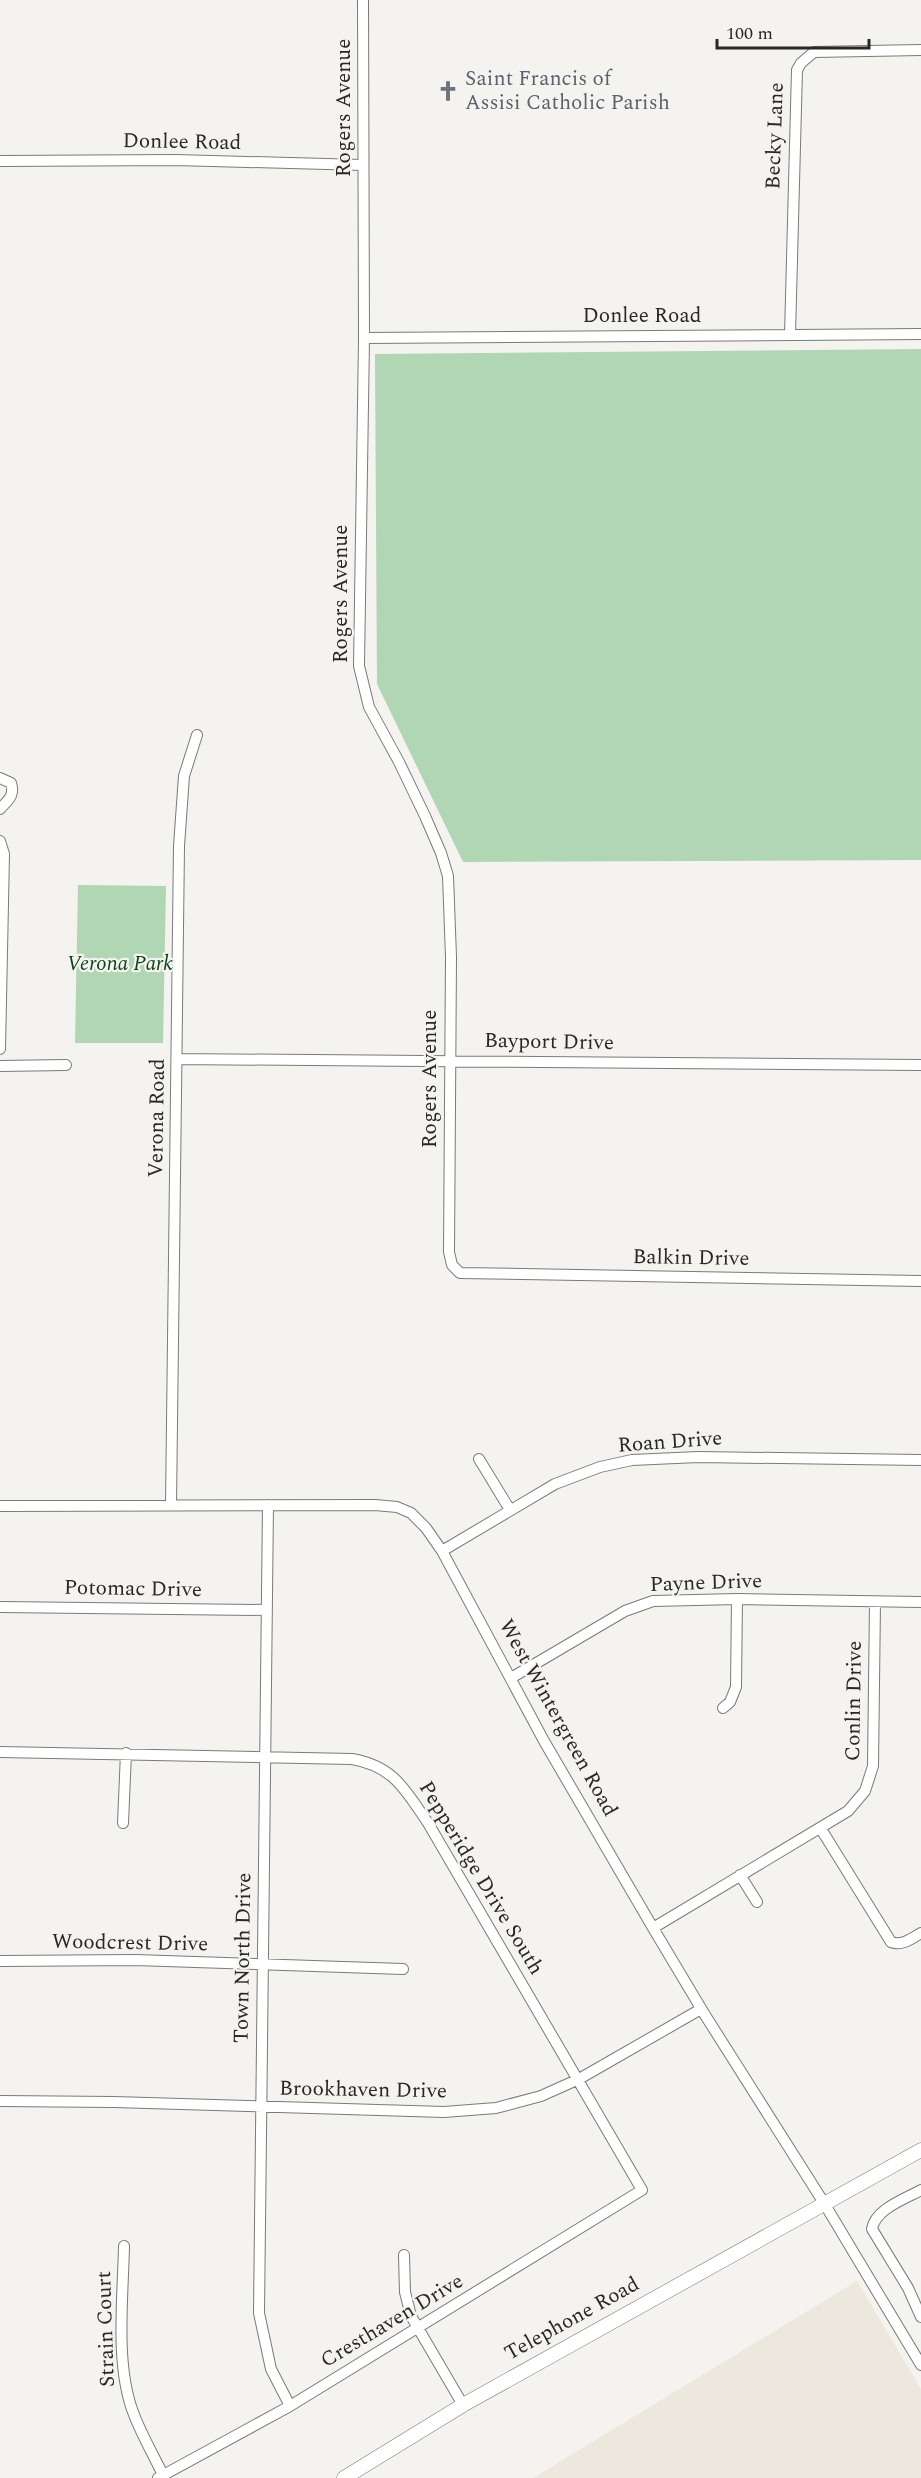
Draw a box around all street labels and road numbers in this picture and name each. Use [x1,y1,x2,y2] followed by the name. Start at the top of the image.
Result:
[328,39,360,177] street label: Rogers Avenue
[757,82,793,190] street label: Becky Lane
[122,125,242,159] street label: Donlee Road
[583,300,701,332] street label: Donlee Road
[325,525,357,663] street label: Rogers Avenue
[414,1010,446,1148] street label: Rogers Avenue
[484,1025,614,1059] street label: Bayport Drive
[140,1058,174,1178] street label: Verona Road
[632,1241,750,1275] street label: Balkin Drive
[617,1422,723,1462] street label: Roan Drive
[649,1565,763,1601] street label: Payne Drive
[64,1572,202,1606] street label: Potomac Drive
[490,1613,626,1823] street label: West Wintergreen Road
[837,1640,871,1762] street label: Conlin Drive
[410,1775,552,1981] street label: Pepperidge Drive South
[226,1872,260,2044] street label: Town North Drive
[52,1926,208,1960] street label: Woodcrest Drive
[279,2073,447,2107] street label: Brookhaven Drive
[315,2266,469,2376] street label: Cresthaven Drive
[499,2269,645,2369] street label: Telephone Road
[88,2270,124,2388] street label: Strain Court

